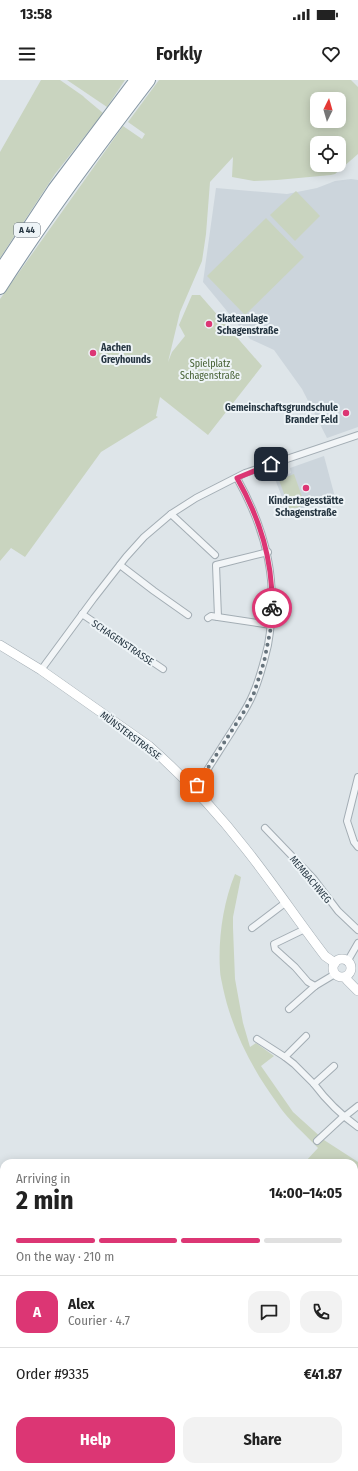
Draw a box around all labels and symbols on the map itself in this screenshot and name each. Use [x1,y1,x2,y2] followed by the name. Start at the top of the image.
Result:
[310,92,346,128] north arrow
[14,223,40,237] road number: A 44
[217,313,279,337] place label: Skateanlage Schagenstraße
[204,319,214,329] marker: Skateanlage Schagenstraße
[100,342,151,366] place label: Aachen Greyhounds
[88,348,98,358] marker: Aachen Greyhounds
[180,358,240,382] park label: Spielplatz Schagenstraße
[225,402,338,426] place label: Gemeinschaftsgrundschule Brander Feld
[341,408,351,418] marker: Gemeinschaftsgrundschule Brander Feld
[254,447,288,481] pin
[301,483,311,493] marker: Kindertagesstätte Schagenstraße
[269,495,343,519] place label: Kindertagesstätte Schagenstraße
[252,588,292,628] courier
[89,618,156,668] street label: SCHAGENSTRASSE
[98,708,164,763] street label: MÜNSTERSTRASSE
[180,768,214,802] pin
[287,853,334,906] street label: MEMBACHWEG

